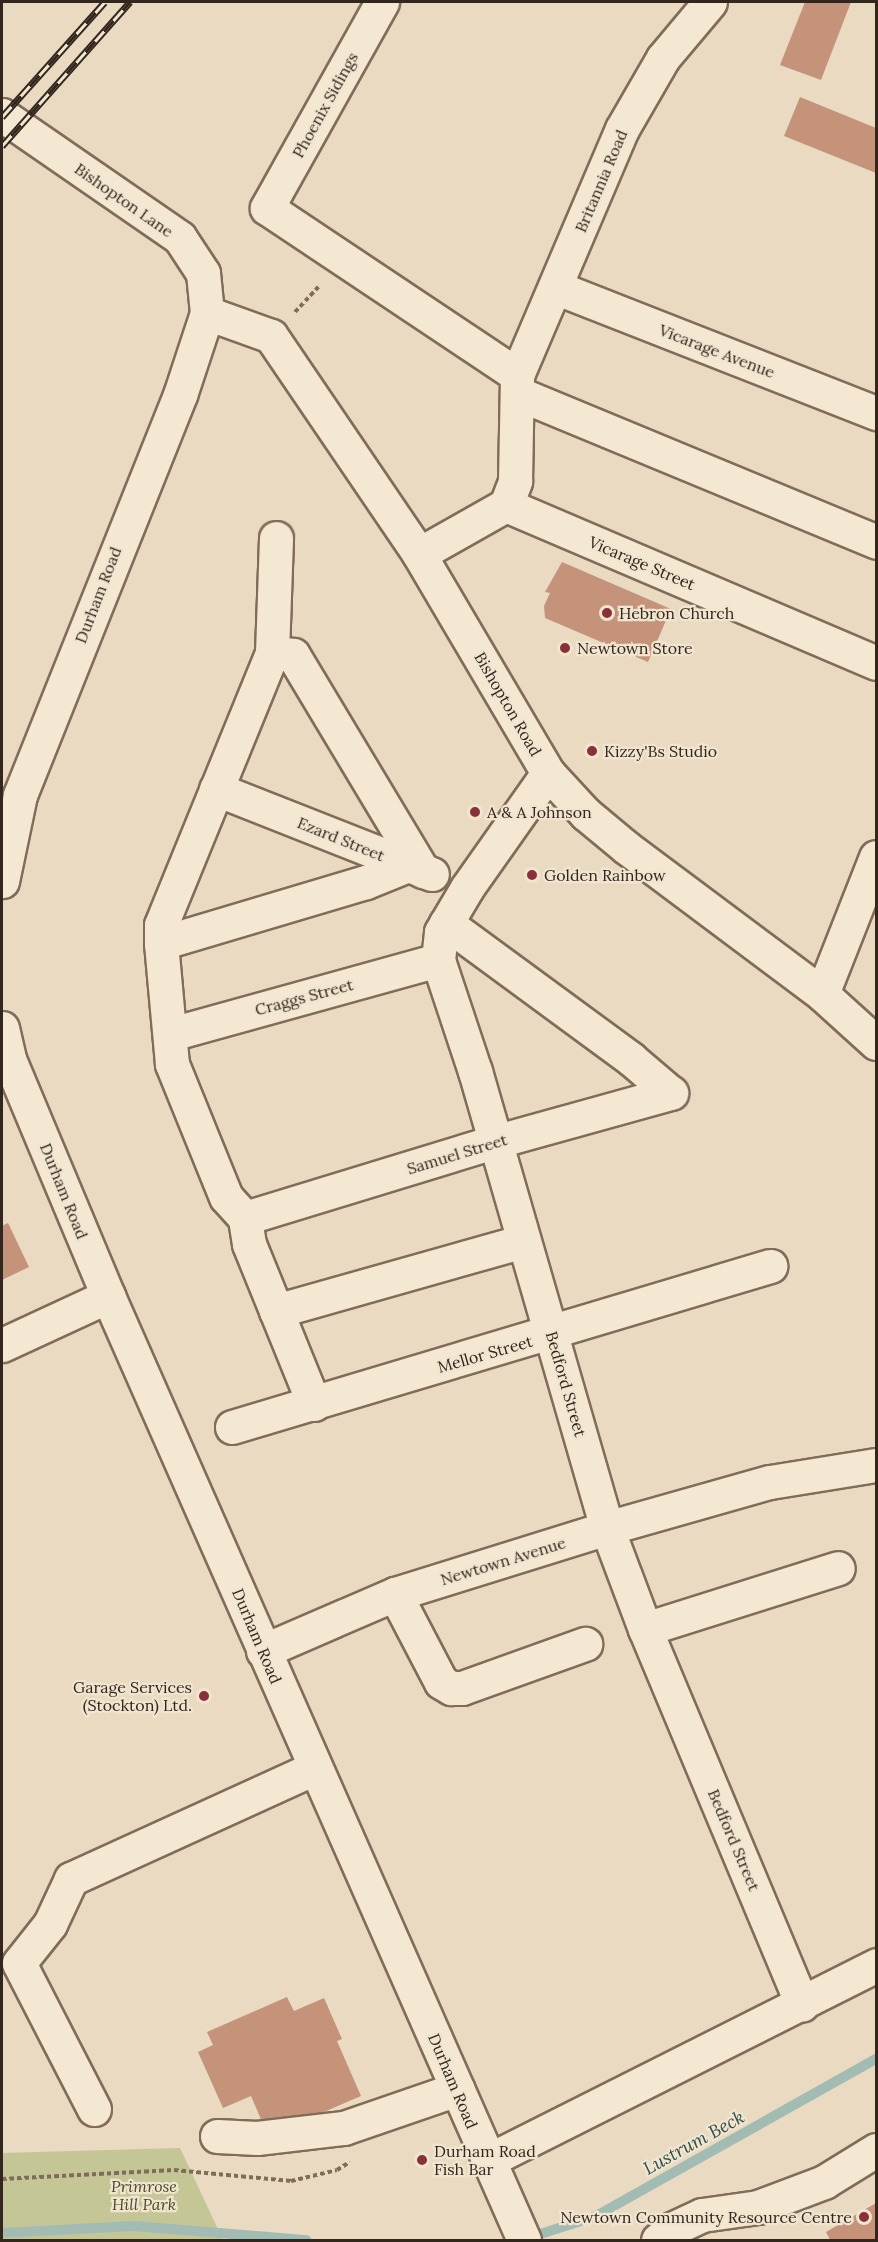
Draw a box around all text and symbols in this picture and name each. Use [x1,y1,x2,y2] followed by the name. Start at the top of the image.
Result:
[288,49,362,161] street label: Phoenix Sidings
[571,127,631,235] street label: Britannia Road
[71,159,177,241] street label: Bishopton Lane
[656,320,778,382] street label: Vicarage Avenue
[586,532,698,594] street label: Vicarage Street
[71,544,125,646] street label: Durham Road
[619,603,734,623] place label: Hebron Church
[600,606,614,620] marker: Hebron Church
[577,638,693,658] place label: Newtown Store
[558,641,572,655] marker: Newtown Store
[470,649,546,759] street label: Bishopton Road
[604,741,717,761] place label: Kizzy'Bs Studio
[585,744,599,758] marker: Kizzy'Bs Studio
[487,802,592,822] place label: A & A Johnson
[468,805,482,819] marker: A & A Johnson
[295,813,387,865] street label: Ezard Street
[544,865,666,885] place label: Golden Rainbow
[525,868,539,882] marker: Golden Rainbow
[253,975,355,1019] street label: Craggs Street
[405,1130,509,1178] street label: Samuel Street
[36,1140,92,1242] street label: Durham Road
[542,1329,590,1439] street label: Bedford Street
[435,1331,535,1377] street label: Mellor Street
[438,1533,568,1589] street label: Newtown Avenue
[228,1585,286,1687] street label: Durham Road
[73,1677,192,1715] place label: Garage Services (Stockton) Ltd.
[197,1689,211,1703] marker: Garage Services (Stockton) Ltd.
[704,1786,764,1894] street label: Bedford Street
[424,2030,482,2132] street label: Durham Road
[640,2106,748,2180] water label: Lustrum Beck
[434,2141,536,2179] place label: Durham Road Fish Bar
[415,2153,429,2167] marker: Durham Road Fish Bar
[111,2176,177,2214] park label: Primrose Hill Park
[560,2207,852,2227] place label: Newtown Community Resource Centre
[857,2210,871,2224] marker: Newtown Community Resource Centre

